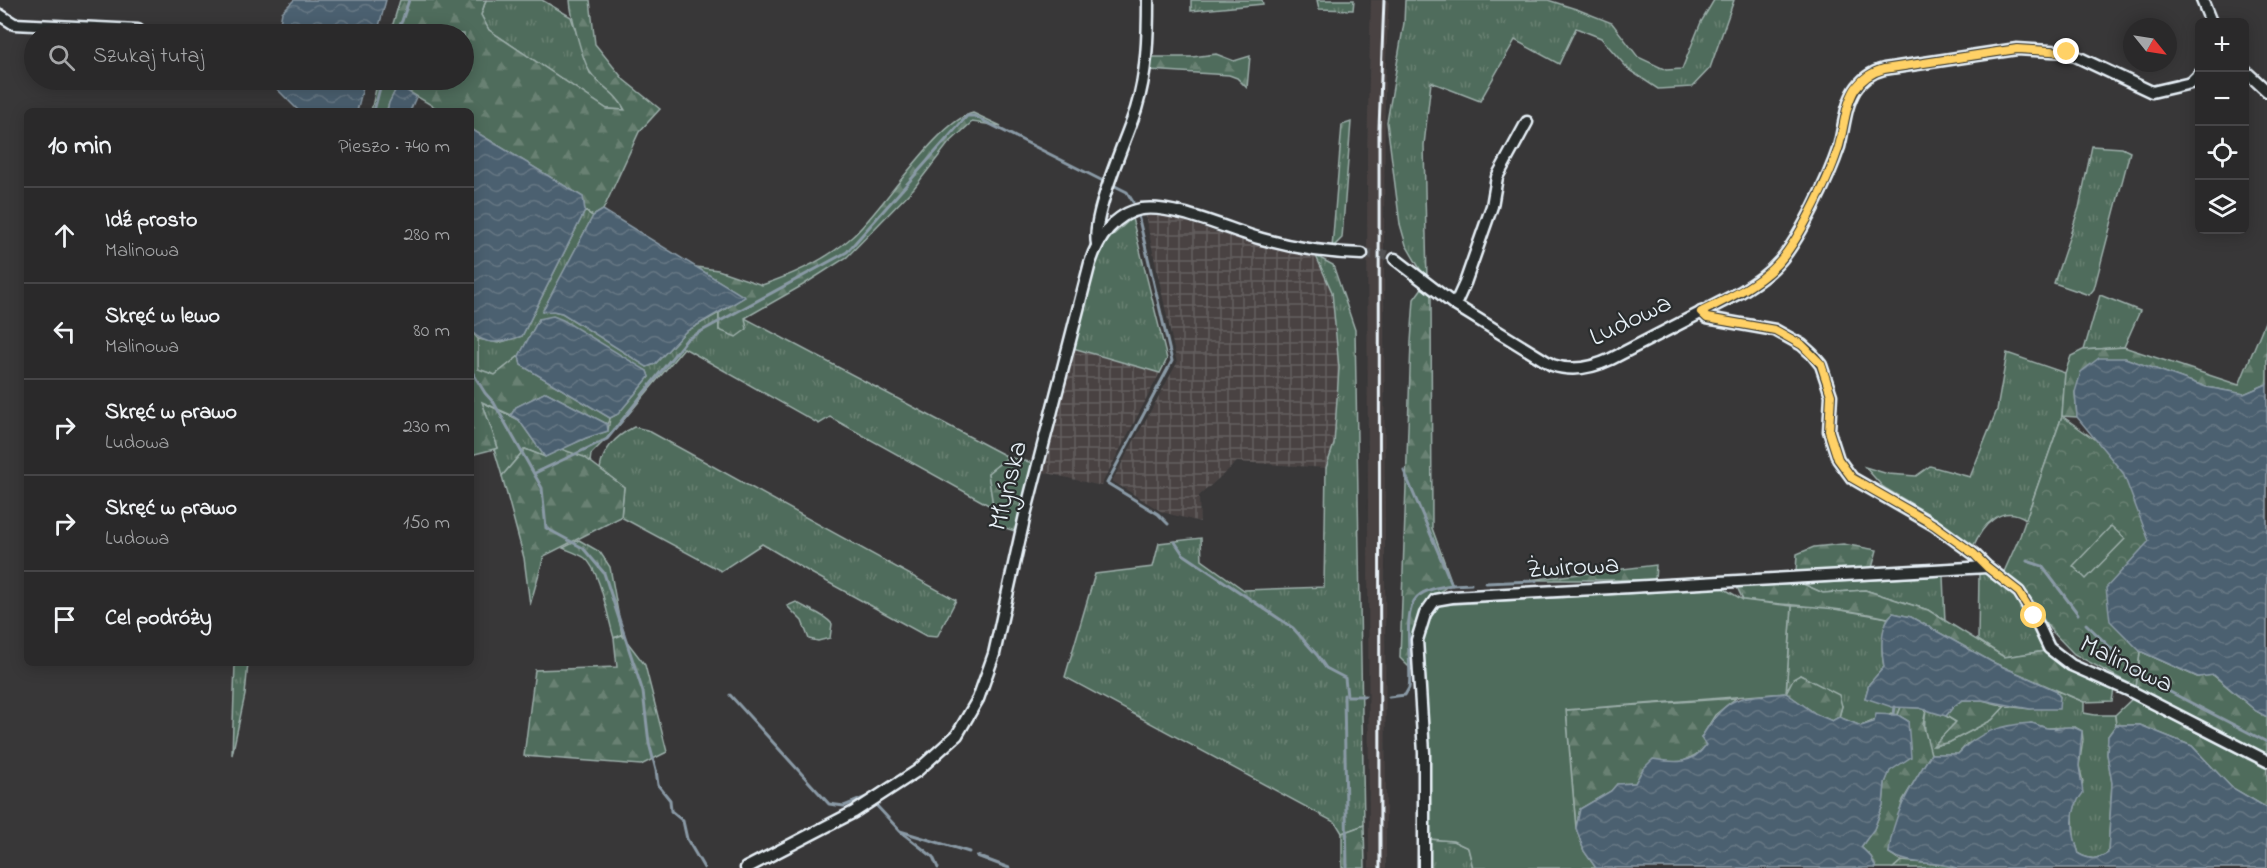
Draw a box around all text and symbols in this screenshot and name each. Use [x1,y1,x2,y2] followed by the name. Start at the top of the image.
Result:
[2123,18,2177,72] north arrow
[2195,18,2249,234] map controls
[2195,18,2249,72] button: +
[24,24,474,90] search box
[2053,38,2079,64] route end
[45,41,78,74] icon: search
[93,41,204,73] text: Szukaj tutaj
[2195,72,2249,126] button: −
[2195,126,2249,180] button: locate
[48,128,112,166] text: 10 min
[338,133,450,162] text: Pieszo · 740 m
[2195,180,2249,234] button: layers
[105,205,198,237] text: Idź prosto
[48,219,81,252] icon: ahead
[403,221,450,250] text: 280 m
[105,237,179,266] text: Malinowa
[1583,284,1679,358] street label: Ludowa
[105,301,220,333] text: Skręć w lewo
[48,315,81,348] icon: left
[413,317,450,346] text: 80 m
[105,333,179,362] text: Malinowa
[105,397,237,429] text: Skręć w prawo
[48,411,81,444] icon: right
[403,413,450,442] text: 230 m
[105,429,169,458] text: Ludowa
[979,437,1039,535] street label: Młyńska
[105,493,237,525] text: Skręć w prawo
[48,507,81,540] icon: right
[403,509,450,538] text: 150 m
[105,525,169,554] text: Ludowa
[1526,546,1620,590] street label: Żwirowa
[2020,602,2046,628] route start
[48,603,81,636] icon: arrive
[105,603,212,635] text: Cel podróży
[2073,626,2179,704] street label: Malinowa

